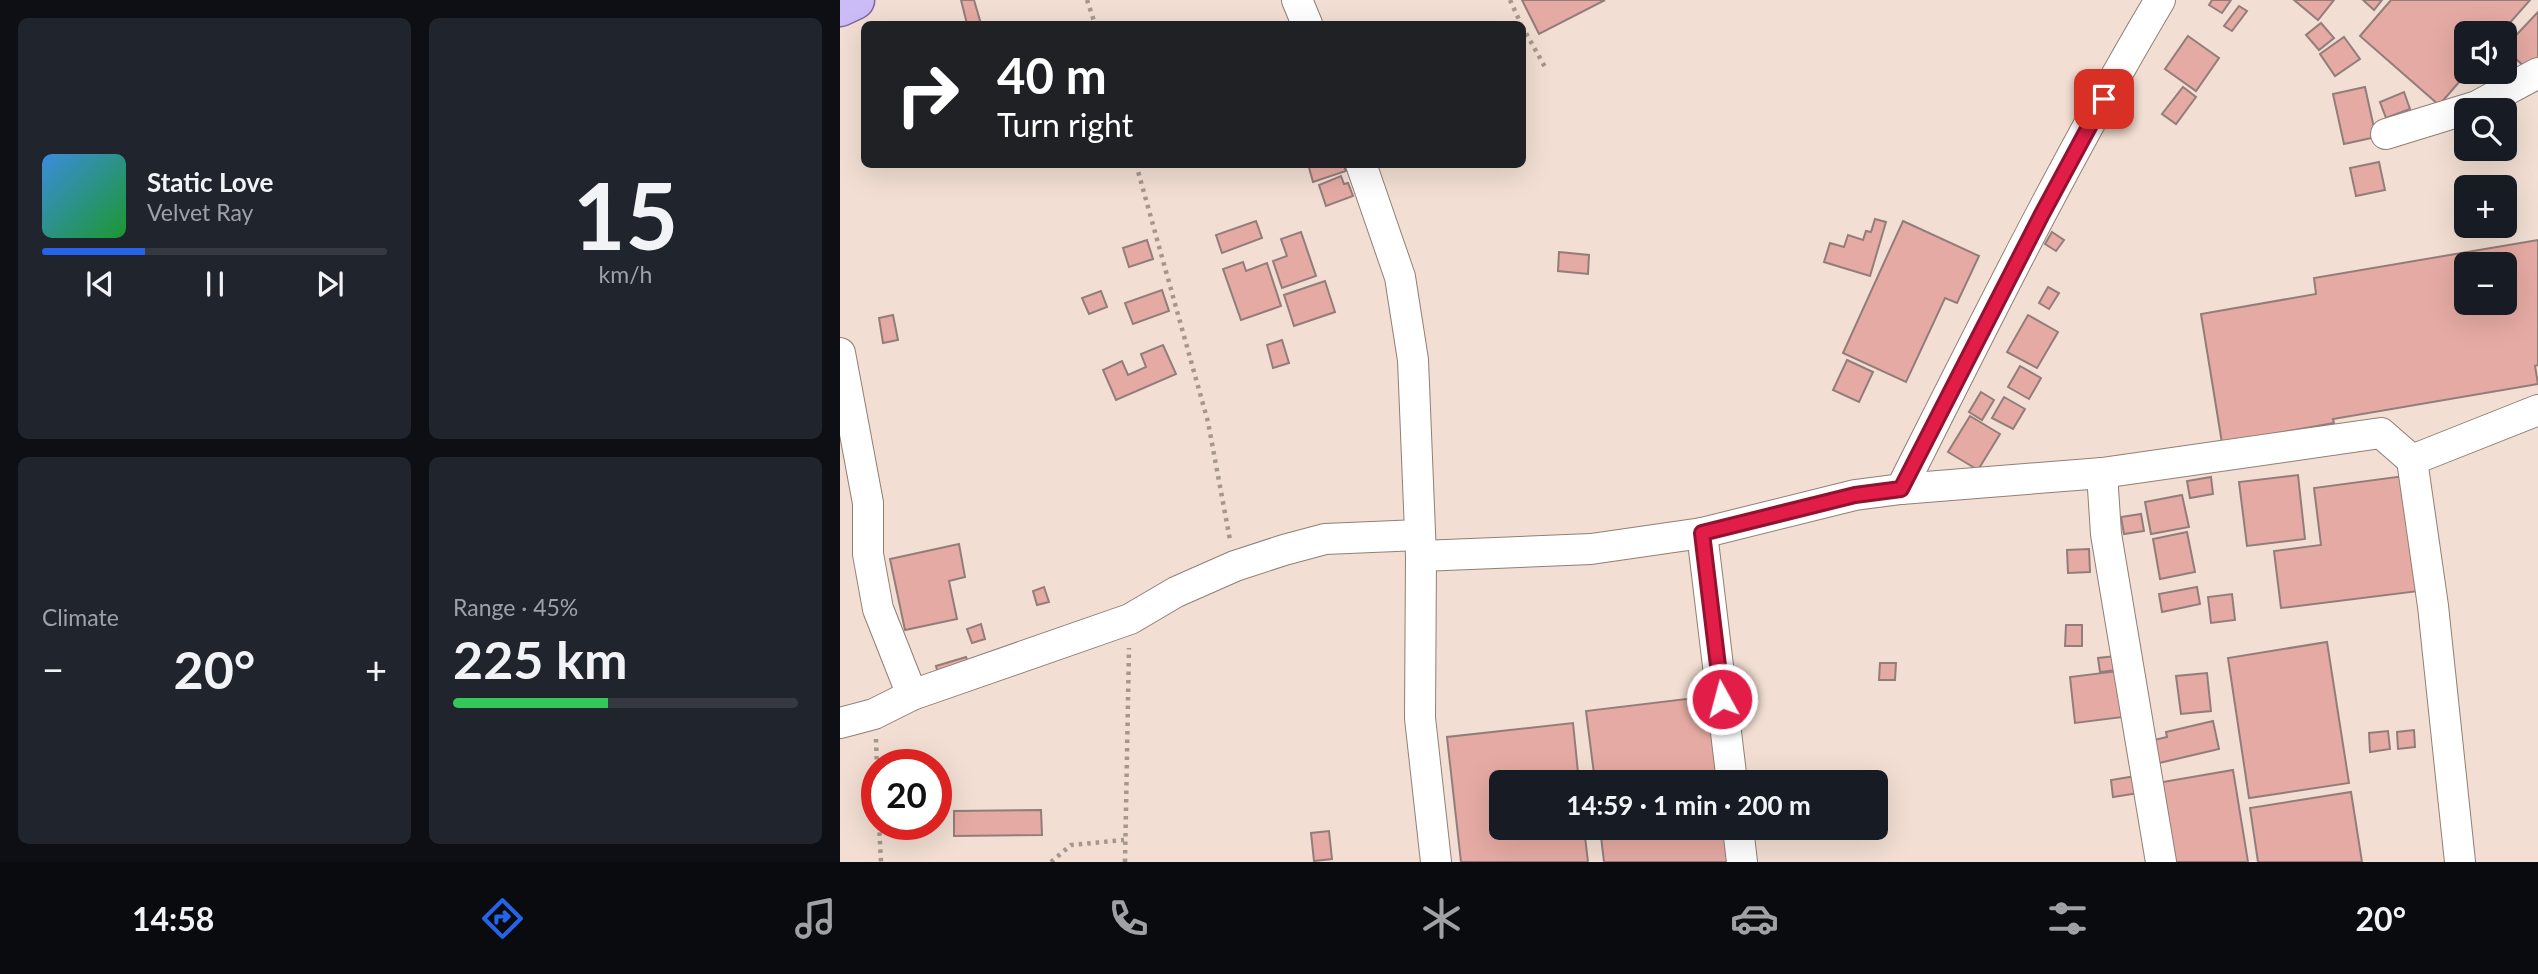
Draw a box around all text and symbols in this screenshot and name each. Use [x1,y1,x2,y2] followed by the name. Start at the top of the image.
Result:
[2454,21,2517,315] map controls
[2454,21,2517,84] button: sound
[997,46,1107,104] text: 40 m
[882,49,973,140] icon: right
[2074,69,2134,129] pin
[2085,80,2123,118] icon: arrive
[2454,98,2517,161] button: search
[997,105,1133,144] text: Turn right
[573,160,678,269] text: 15
[147,166,274,198] text: Static Love
[2454,175,2517,238] button: +
[147,198,253,226] text: Velvet Ray
[2454,252,2517,315] button: −
[599,260,652,288] text: km/h
[81,265,119,303] icon: previous
[196,265,234,303] icon: pause
[311,265,349,303] icon: next
[453,593,578,621] text: Range · 45%
[42,603,119,631] text: Climate
[453,628,627,690] text: 225 km
[174,638,255,700] text: 20°
[42,646,64,692] text: −
[365,646,387,692] text: +
[1685,662,1759,736] position arrow
[861,749,952,840] speed limit sign: 20
[1566,789,1811,821] text: 14:59 · 1 min · 200 m
[478,894,527,943] icon: directions
[791,894,840,943] icon: music
[1104,894,1153,943] icon: phone
[1417,894,1466,943] icon: climate
[1730,894,1779,943] icon: car
[2043,894,2092,943] icon: filters
[132,899,214,938] text: 14:58
[2356,899,2406,938] text: 20°

